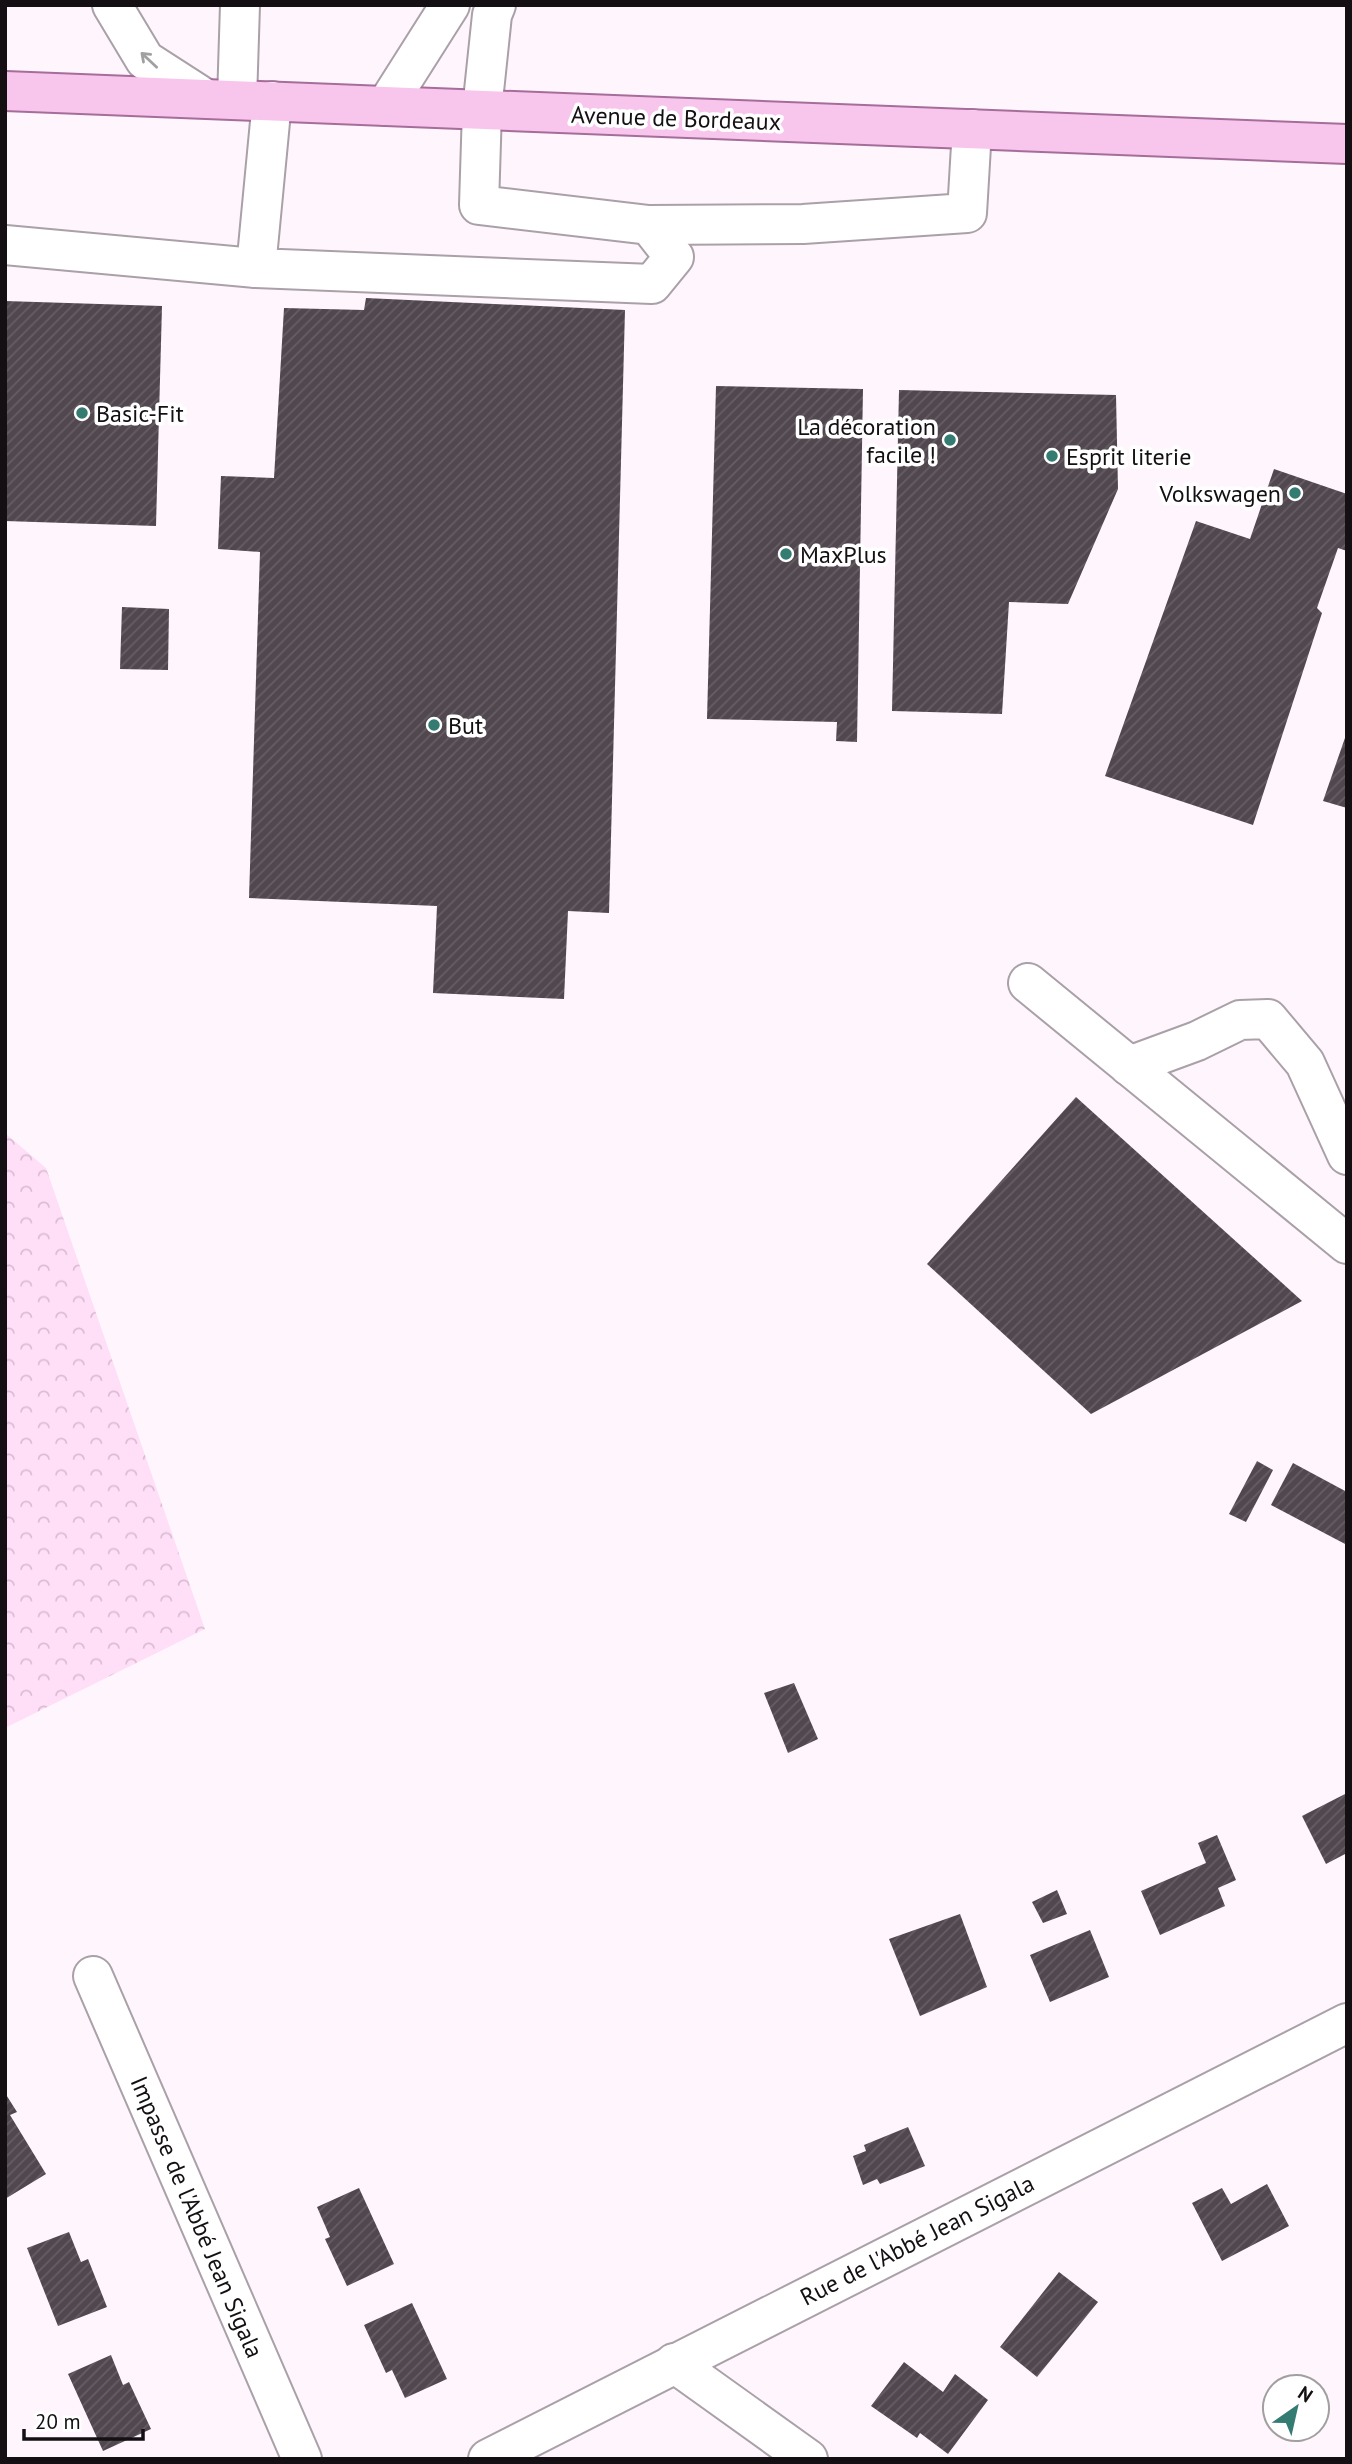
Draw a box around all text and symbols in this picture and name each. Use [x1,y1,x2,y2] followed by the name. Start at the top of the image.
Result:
[140,52,158,68] one-way arrow
[570,99,782,137] street label: Avenue de Bordeaux
[96,398,184,429] place label: Basic-Fit
[74,405,90,421] marker: Basic-Fit
[797,411,936,470] place label: La décoration facile !
[942,432,958,448] marker: La décoration facile !
[1066,441,1191,472] place label: Esprit literie
[1044,448,1060,464] marker: Esprit literie
[1159,478,1281,509] place label: Volkswagen
[1287,485,1303,501] marker: Volkswagen
[800,539,887,570] place label: MaxPlus
[778,546,794,562] marker: MaxPlus
[448,710,483,741] place label: But
[426,717,442,733] marker: But
[124,2071,270,2363] street label: Impasse de l'Abbé Jean Sigala
[795,2168,1039,2312] street label: Rue de l'Abbé Jean Sigala
[1261,2373,1331,2443] north arrow
[1294,2380,1317,2407] text: N
[24,2398,144,2442] scale bar
[35,2408,81,2435] text: 20 m

